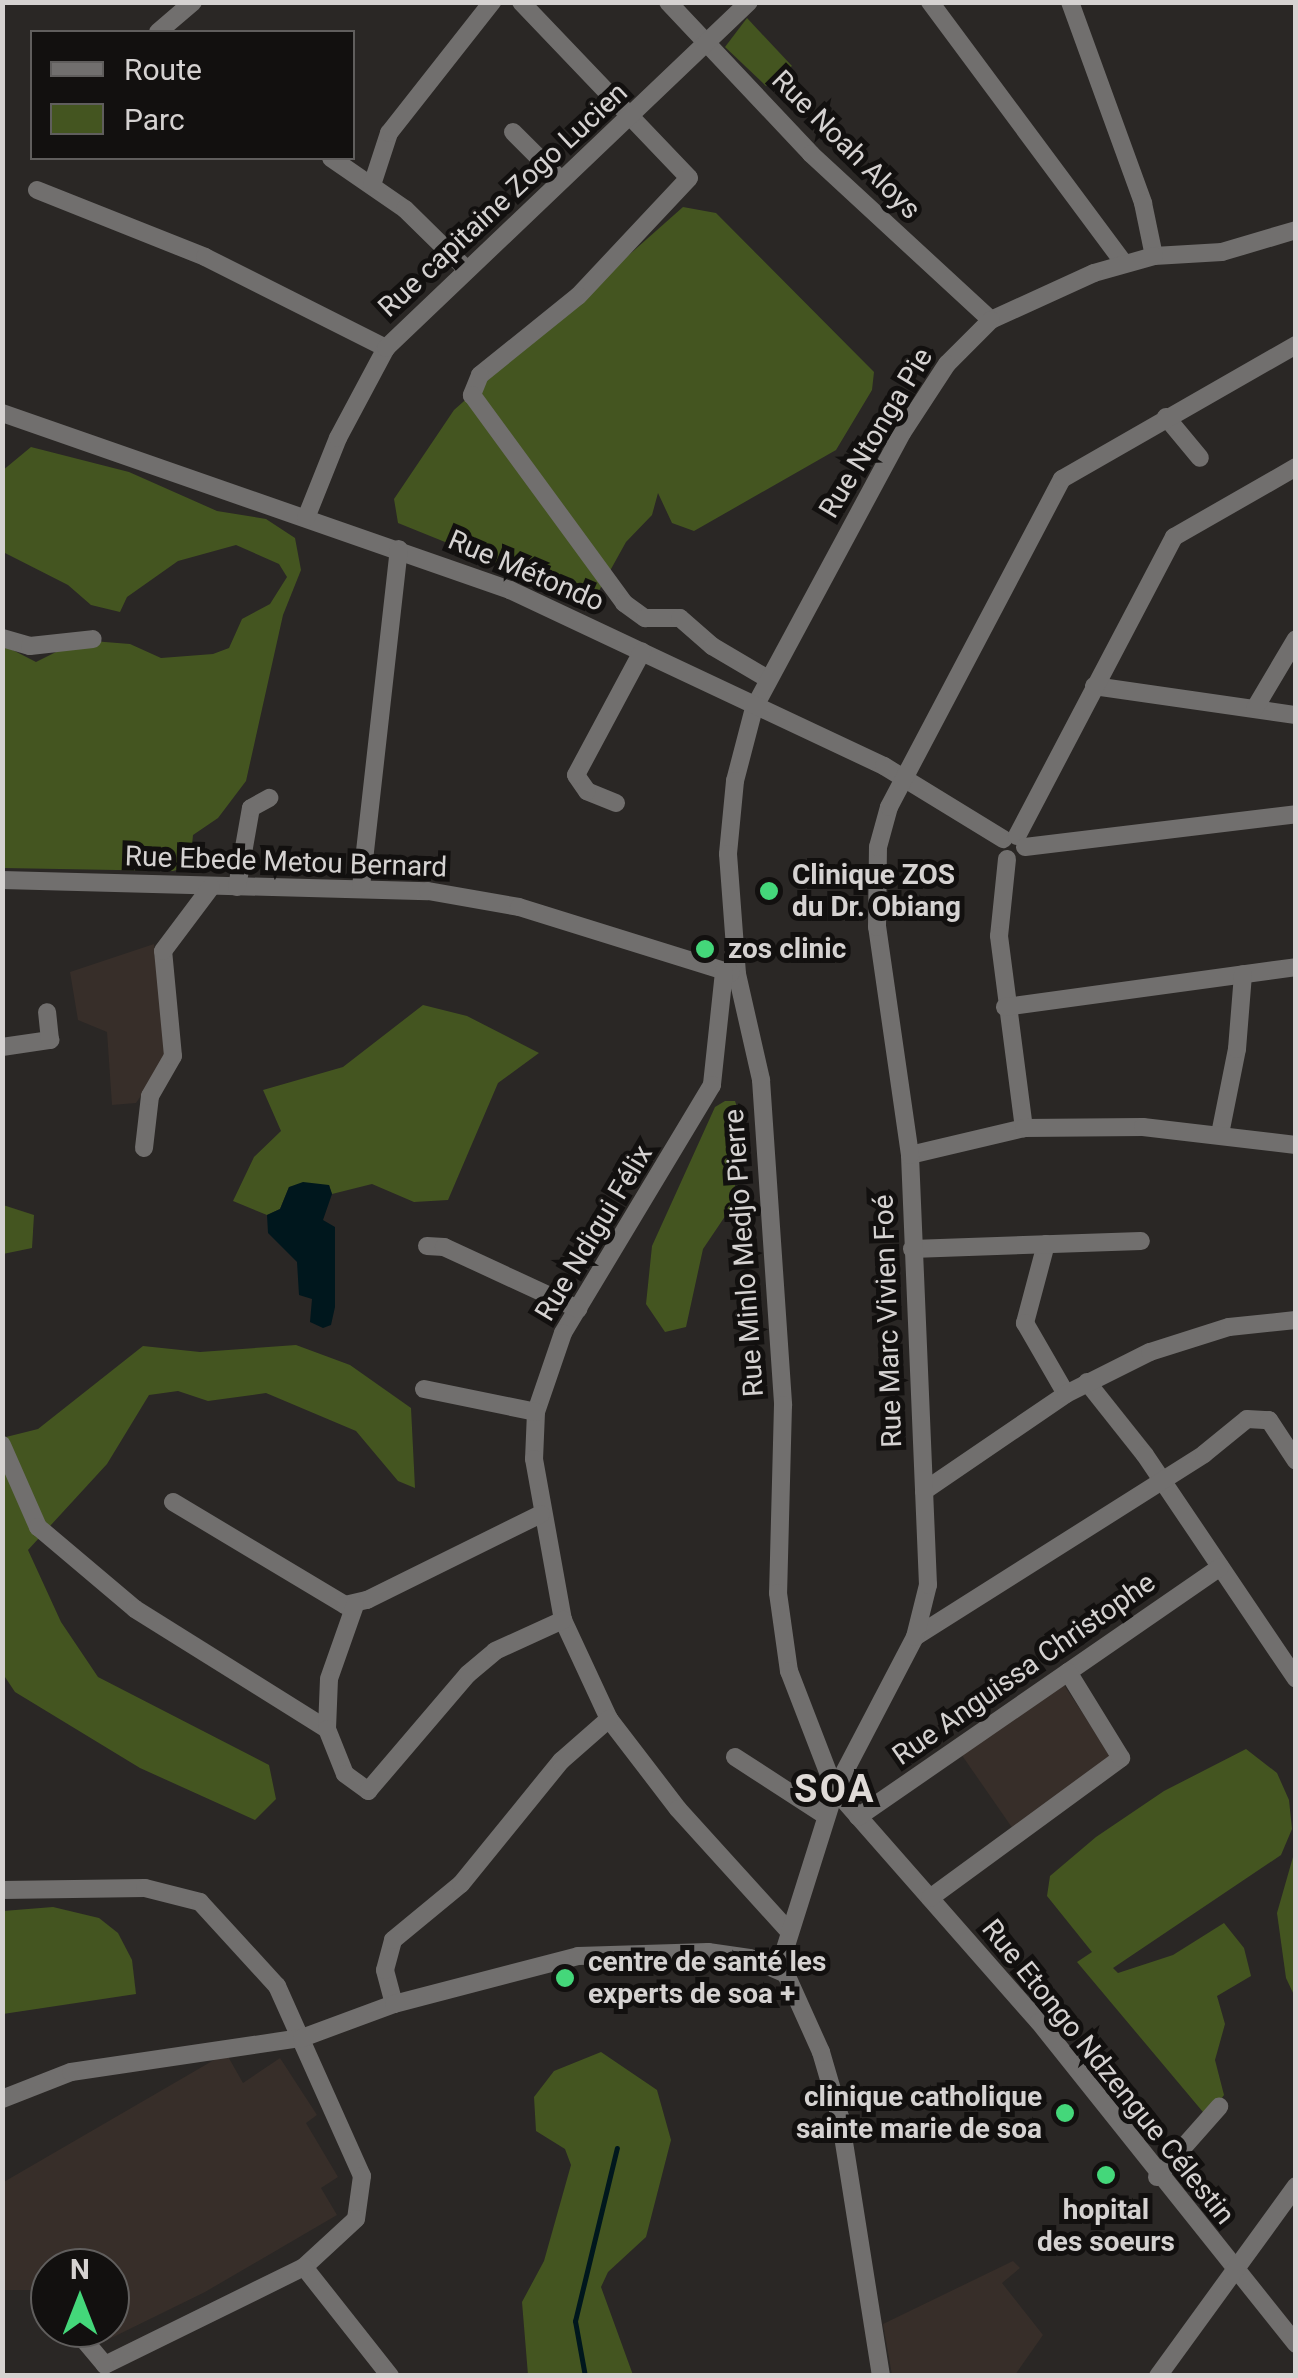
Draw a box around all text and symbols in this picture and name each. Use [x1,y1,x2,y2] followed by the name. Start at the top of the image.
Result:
[30,30,355,160] legend
[124,52,202,87] text: Route
[765,64,927,226] street label: Rue Noah Aloys
[372,76,634,324] street label: Rue capitaine Zogo Lucien
[124,102,185,137] text: Parc
[812,342,940,524] street label: Rue Ntonga Pie
[443,523,609,619] street label: Rue Métondo
[124,840,448,884] street label: Rue Ebede Metou Bernard
[792,858,961,924] place label: Clinique ZOS du Dr. Obiang
[756,878,782,904] marker: Clinique ZOS du Dr. Obiang
[728,932,846,966] place label: zos clinic
[692,936,718,962] marker: zos clinic
[717,1108,771,1398] street label: Rue Minlo Medjo Pierre
[528,1139,660,1327] street label: Rue Ndigui Félix
[867,1194,909,1448] street label: Rue Marc Vivien Foé
[886,1566,1162,1772] street label: Rue Anguissa Christophe
[794,1767,876,1813] district label: SOA
[975,1913,1241,2231] street label: Rue Etongo Ndzengue Célestin
[588,1945,826,2011] place label: centre de santé les experts de soa +
[552,1965,578,1991] marker: centre de santé les experts de soa +
[796,2080,1042,2146] place label: clinique catholique sainte marie de soa
[1052,2100,1078,2126] marker: clinique catholique sainte marie de soa
[1093,2162,1119,2188] marker: hopital des soeurs
[1037,2193,1175,2259] place label: hopital des soeurs
[30,2248,130,2348] north arrow
[70,2253,90,2286] text: N

